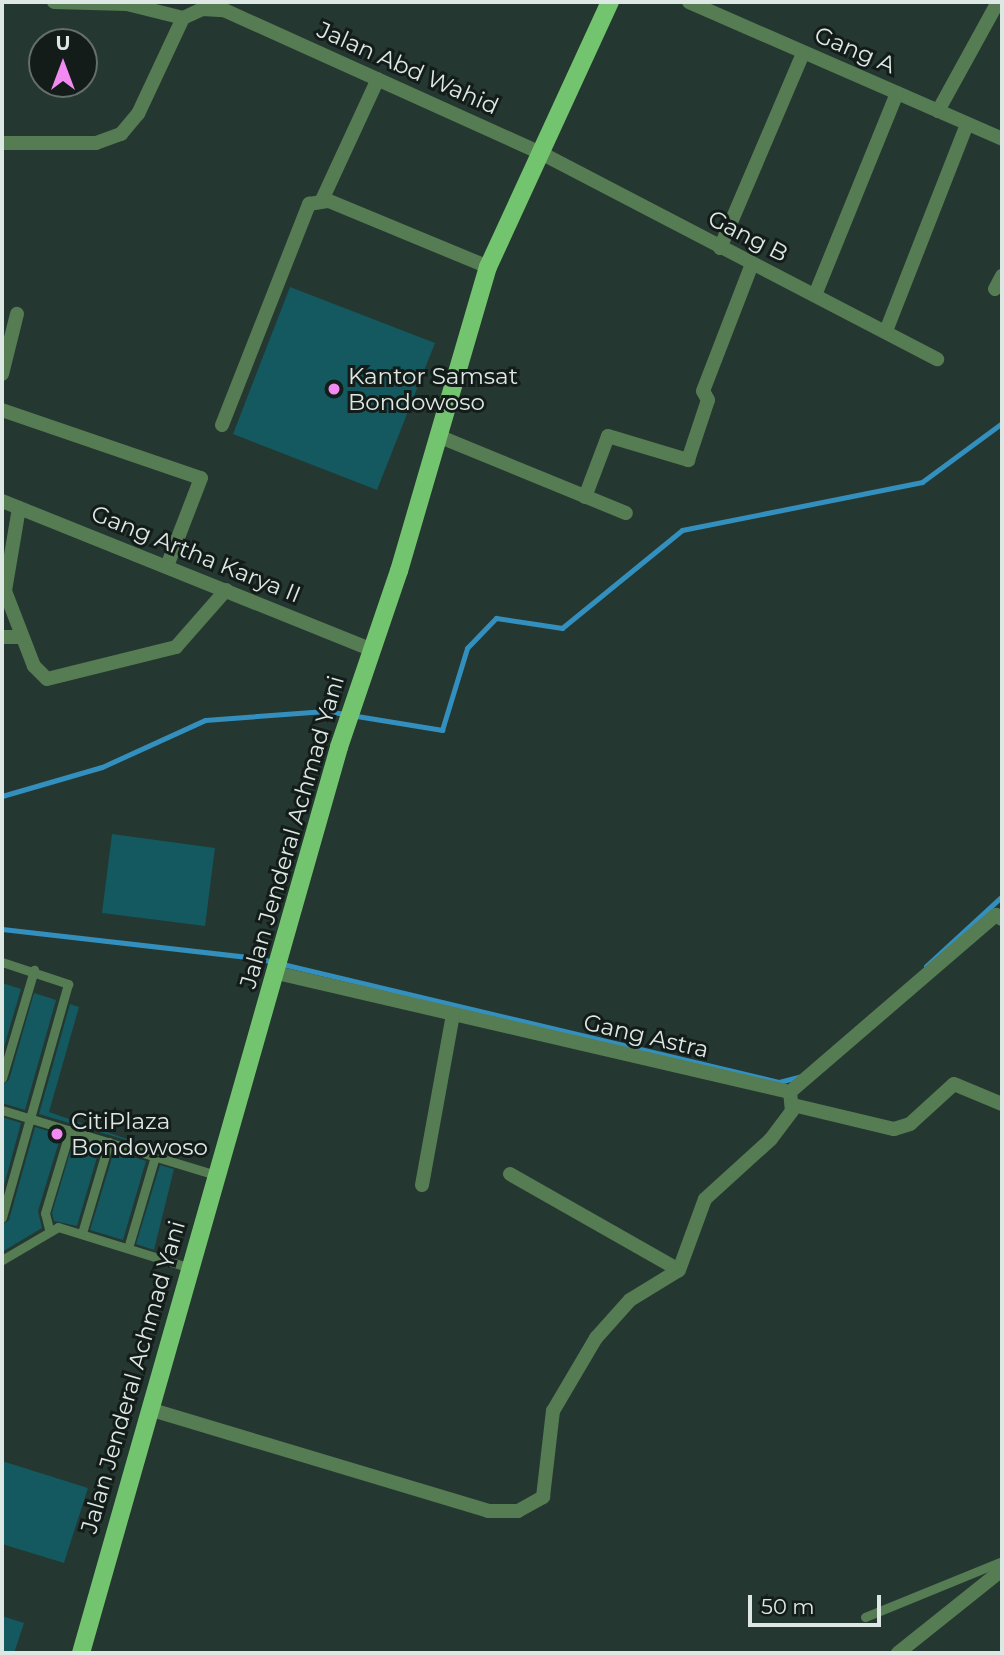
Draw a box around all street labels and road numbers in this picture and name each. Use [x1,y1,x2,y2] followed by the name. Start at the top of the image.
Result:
[313,16,503,120] street label: Jalan Abd Wahid
[810,21,900,79] street label: Gang A
[703,204,793,268] street label: Gang B
[87,499,305,609] street label: Gang Artha Karya II
[234,673,350,991] street label: Jalan Jenderal Achmad Yani
[581,1008,711,1064] street label: Gang Astra
[75,1218,191,1536] street label: Jalan Jenderal Achmad Yani

